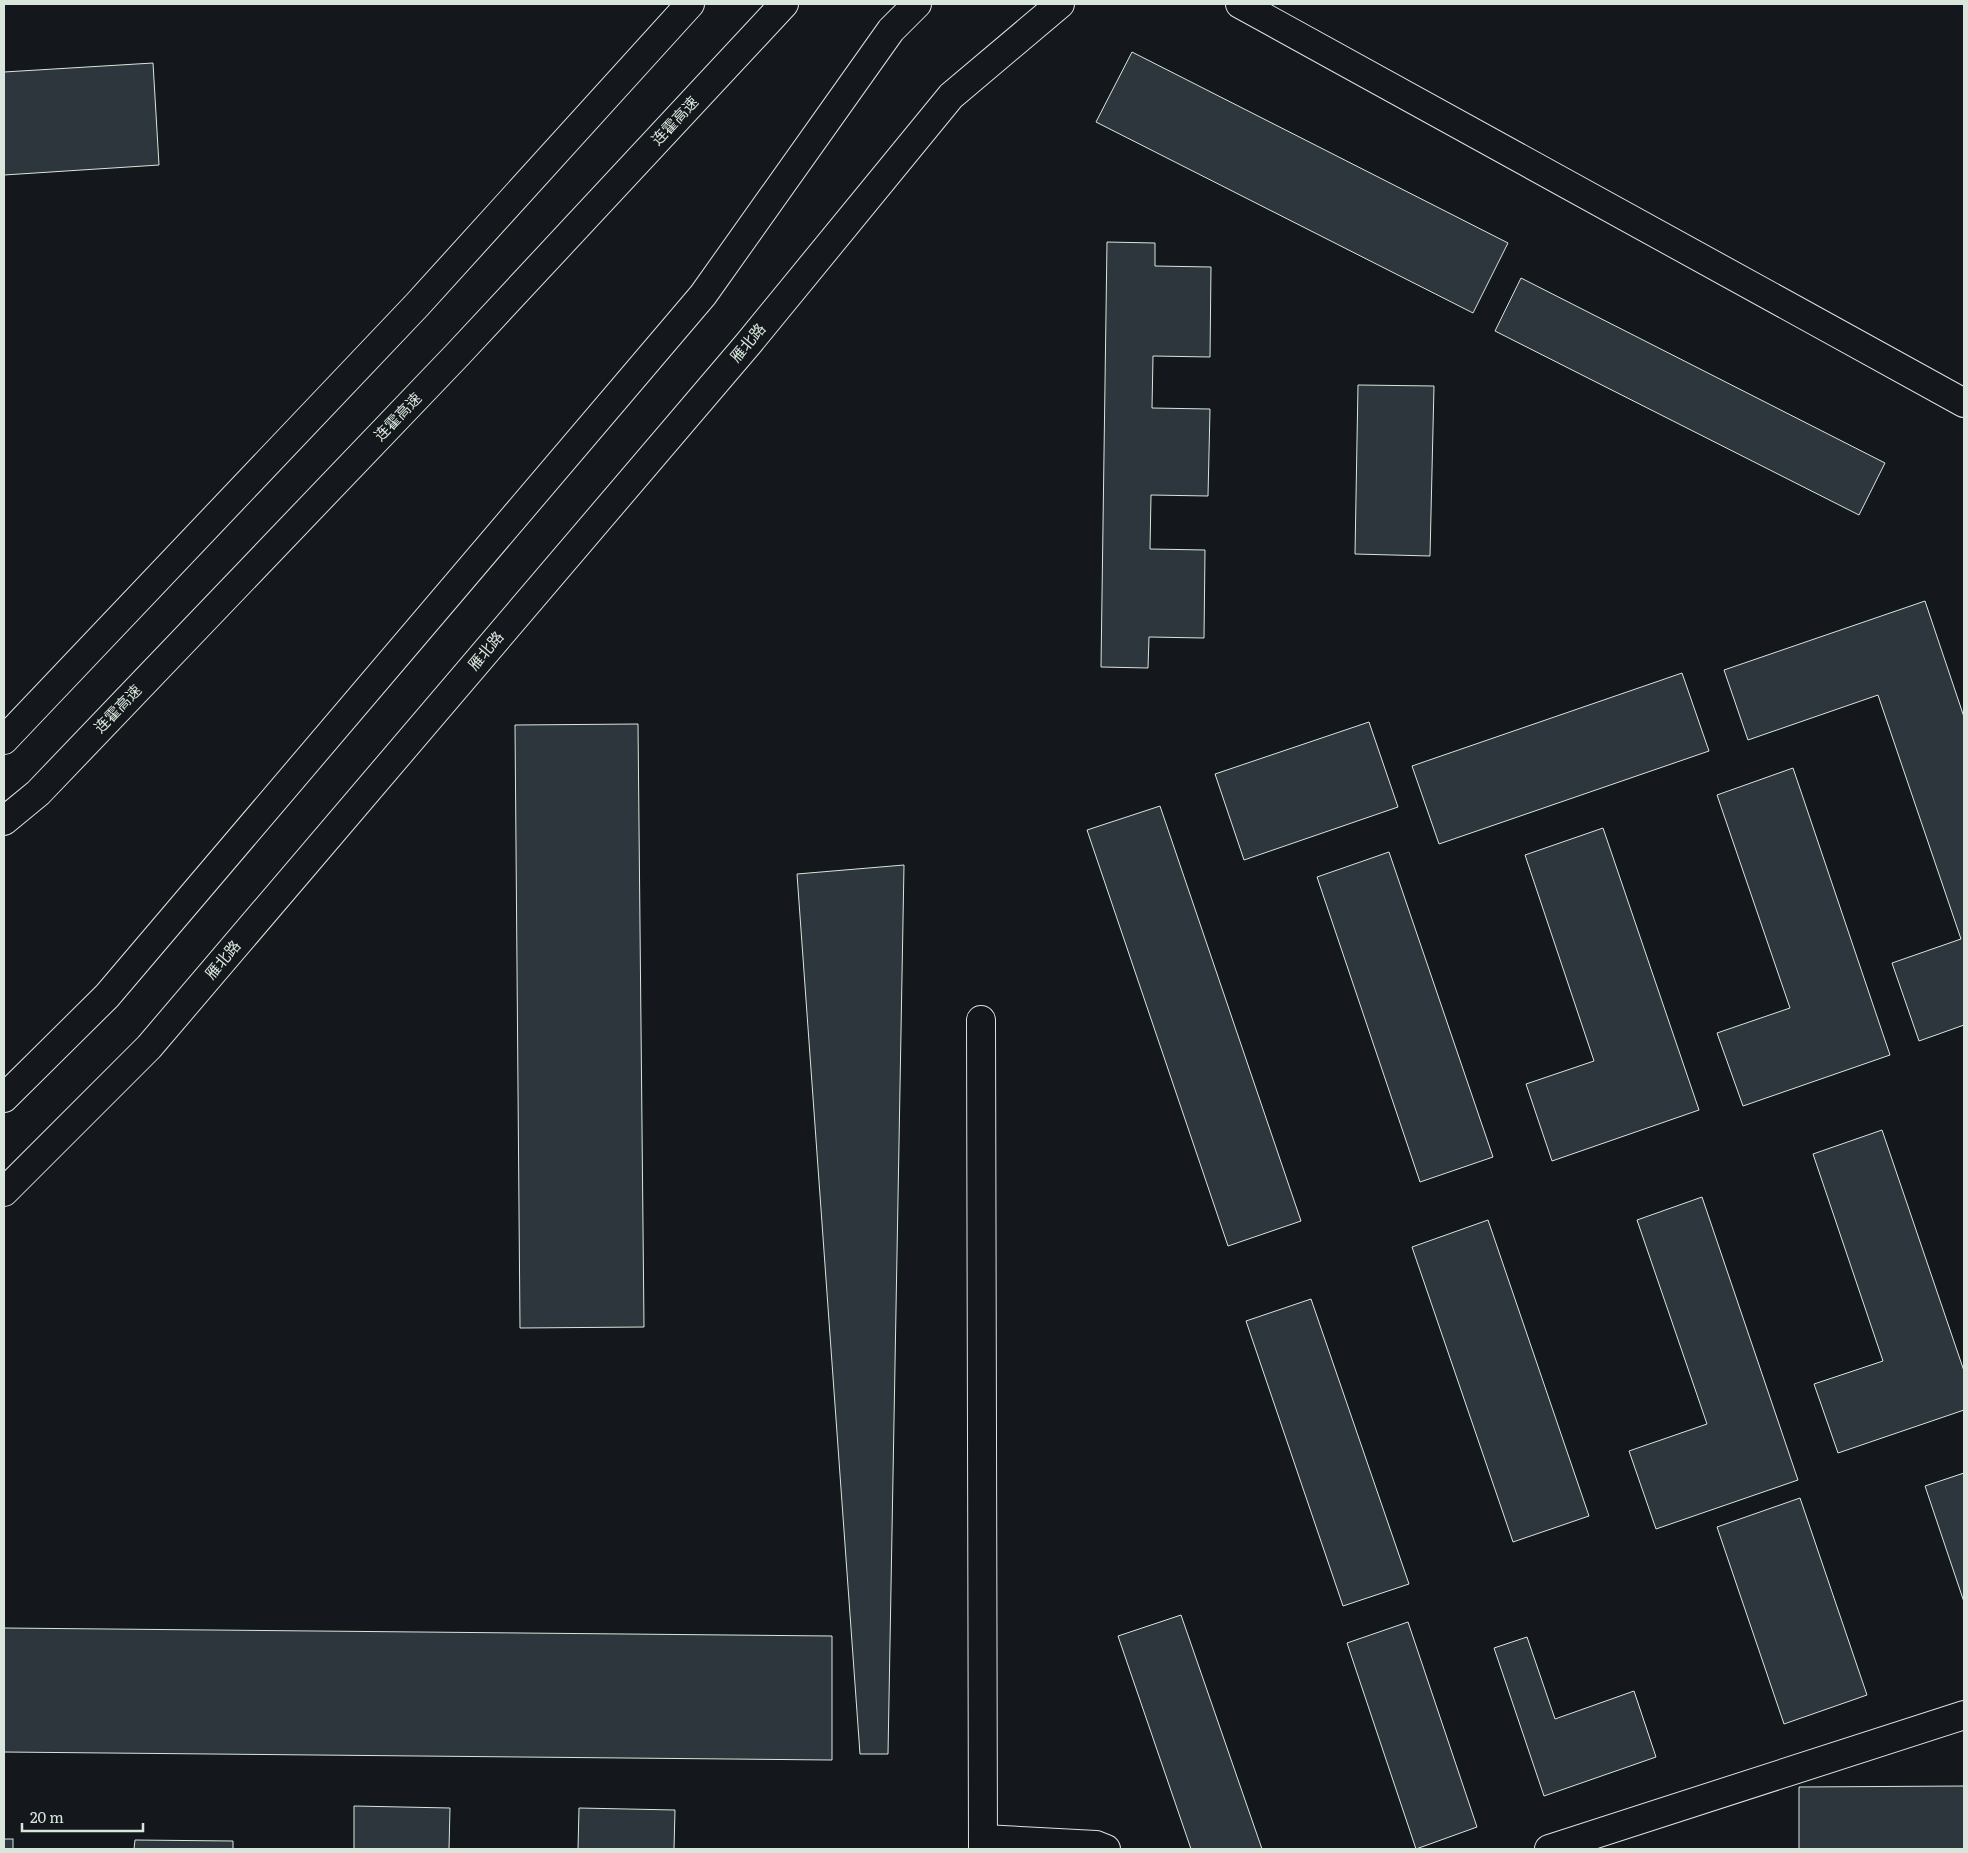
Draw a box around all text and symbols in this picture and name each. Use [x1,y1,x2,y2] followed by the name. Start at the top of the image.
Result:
[645,90,703,150] street label: 连霍高速
[724,317,770,367] street label: 雁北路
[368,386,426,446] street label: 连霍高速
[462,625,508,675] street label: 雁北路
[88,678,146,738] street label: 连霍高速
[199,934,245,984] street label: 雁北路
[22,1800,144,1832] scale bar
[30,1805,64,1828] text: 20 m

